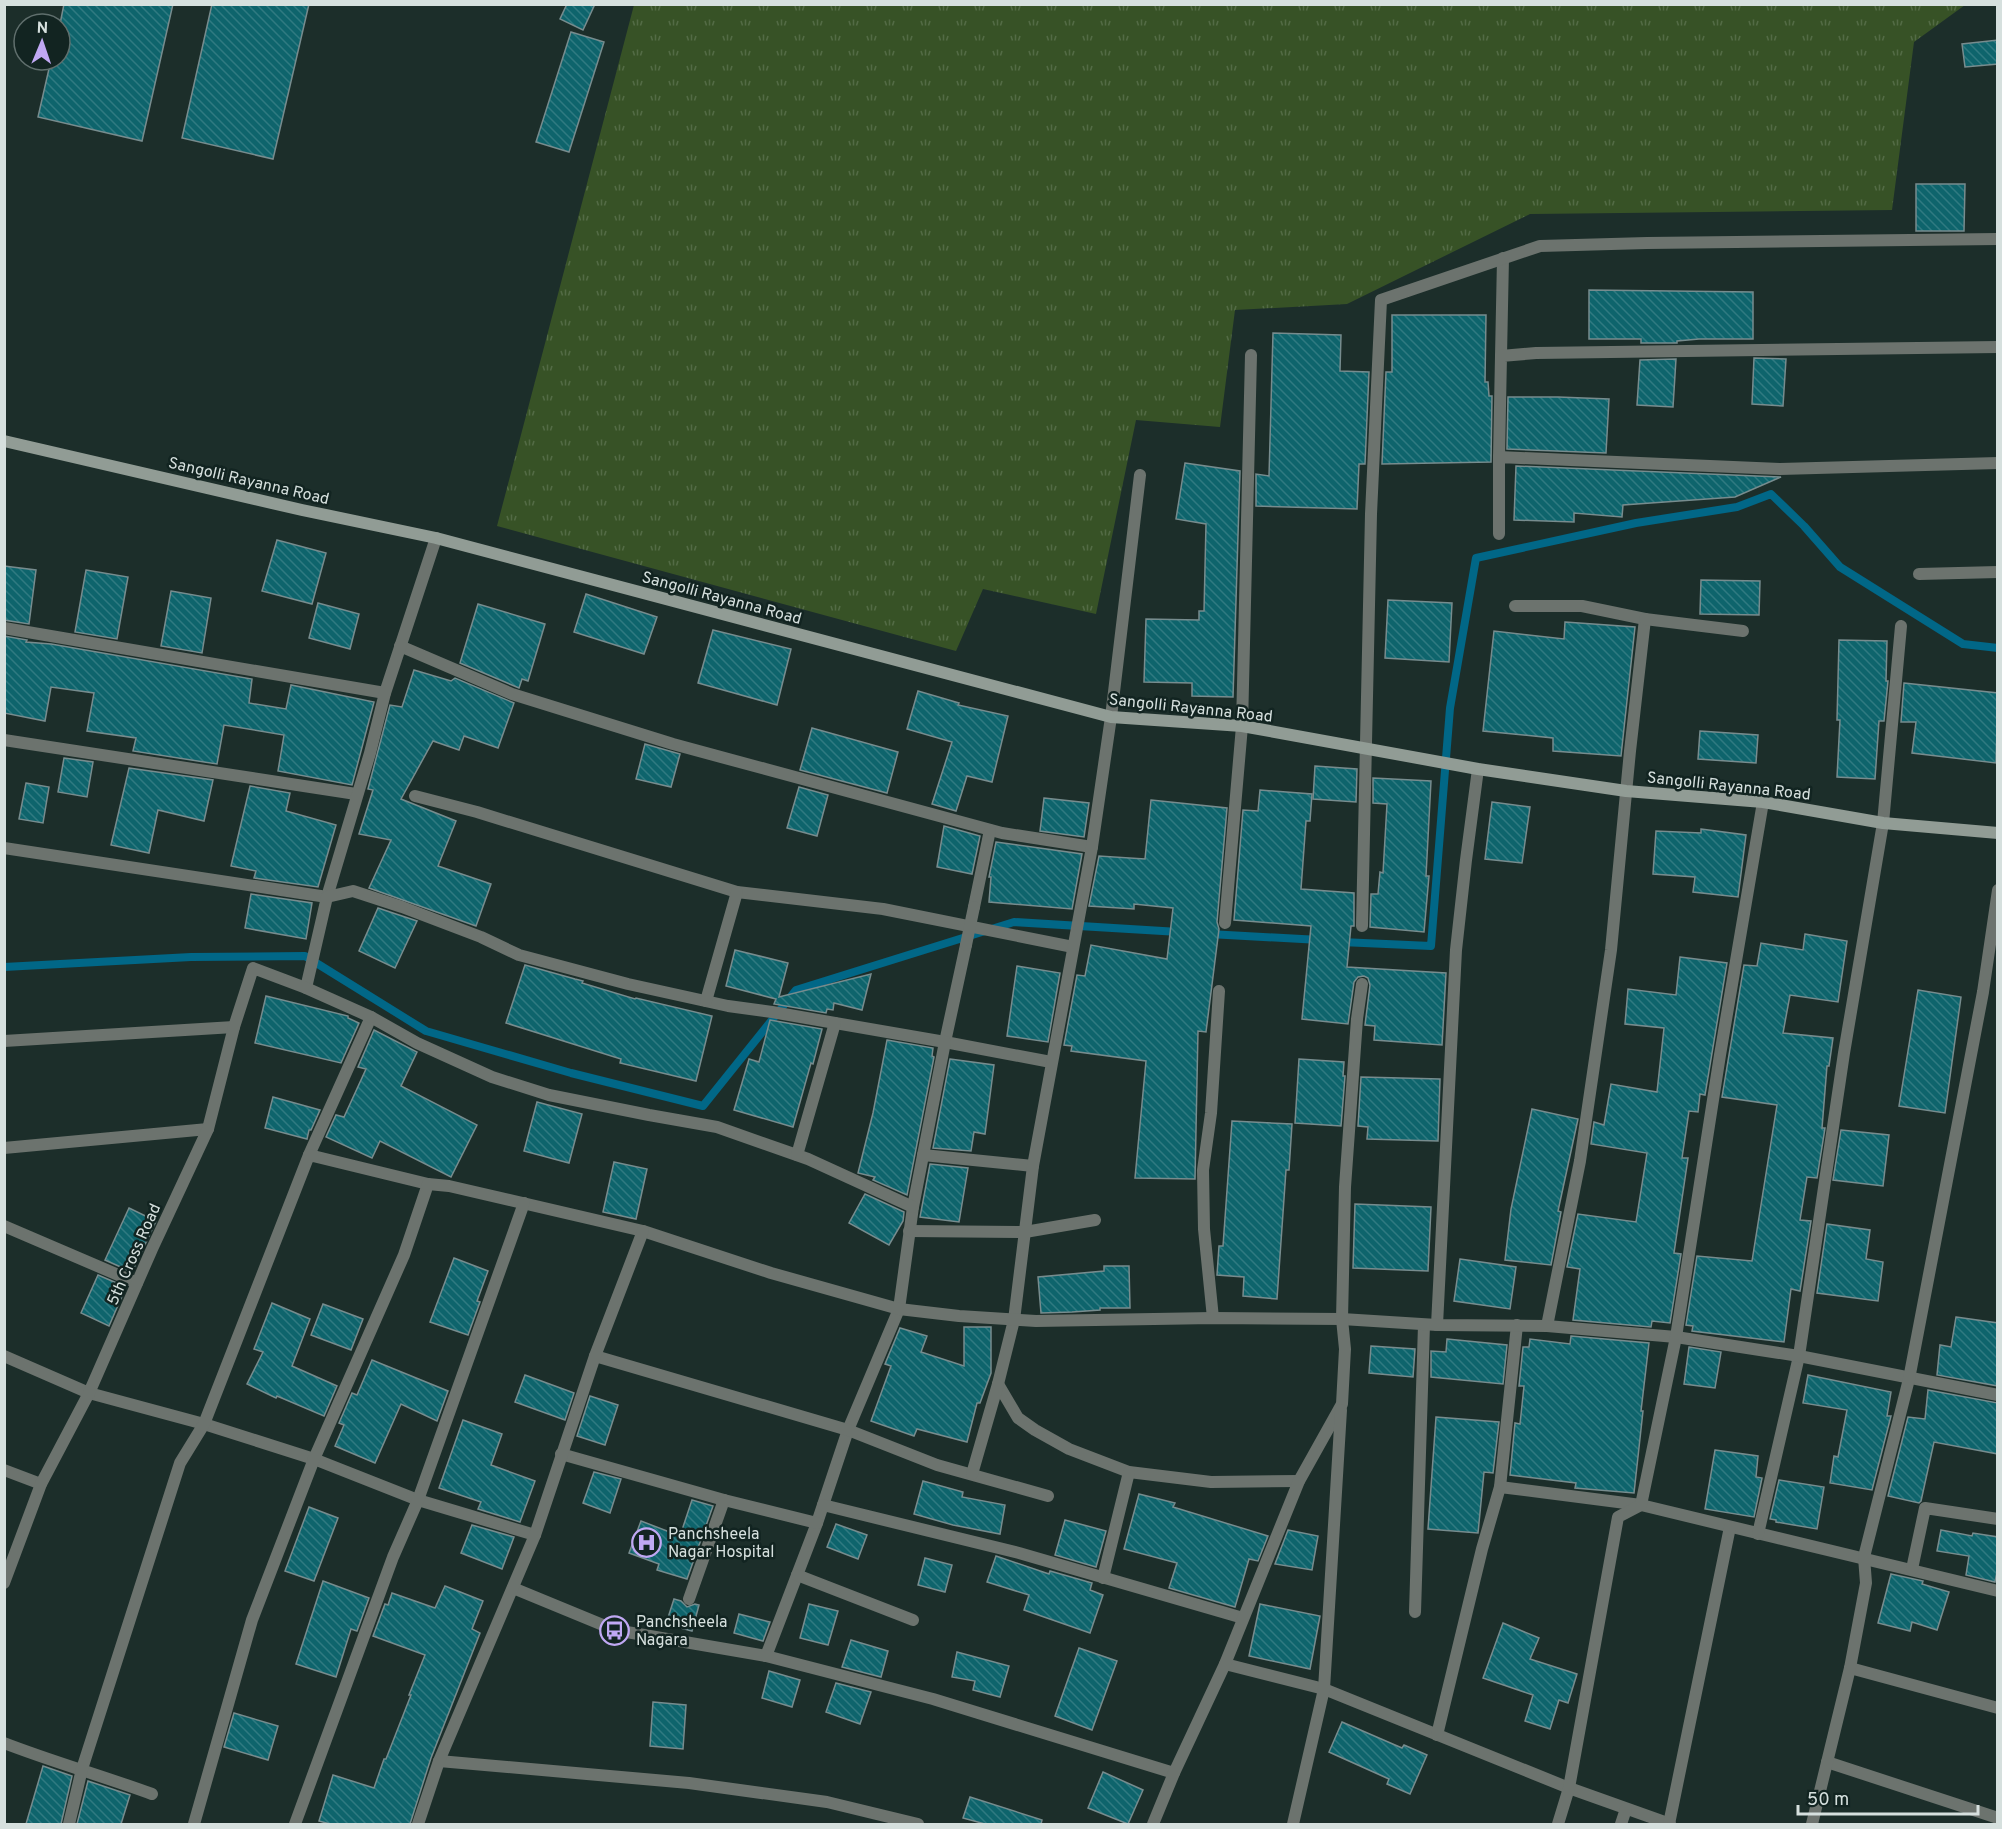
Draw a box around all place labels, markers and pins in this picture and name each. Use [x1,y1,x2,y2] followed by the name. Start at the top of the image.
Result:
[668,1525,774,1563] place label: Panchsheela Nagar Hospital
[631,1526,663,1558] hospital icon: Panchsheela Nagar Hospital
[636,1613,728,1651] place label: Panchsheela Nagara
[599,1614,631,1646] bus stop icon: Panchsheela Nagara

